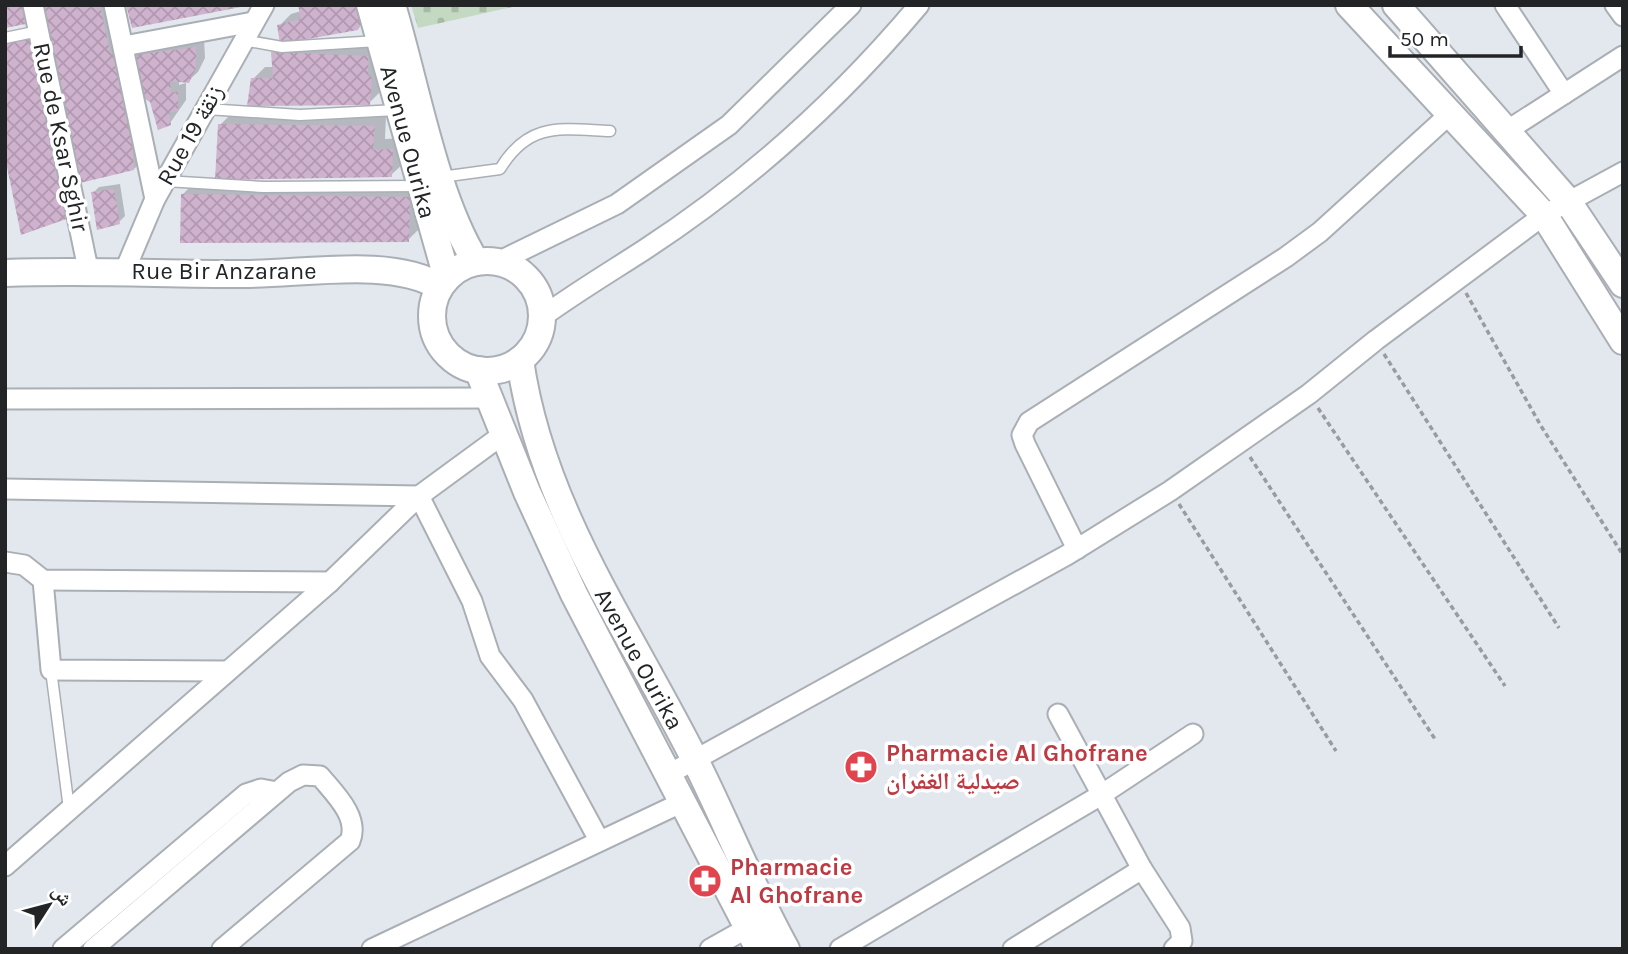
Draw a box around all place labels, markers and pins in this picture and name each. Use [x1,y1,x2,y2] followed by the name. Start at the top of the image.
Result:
[886,739,1148,795] place label: Pharmacie Al Ghofrane صيدلية الغفران
[842,748,880,786] pharmacy icon: Pharmacie Al Ghofrane صيدلية الغفران
[730,853,863,909] place label: Pharmacie Al Ghofrane
[686,862,724,900] pharmacy icon: Pharmacie Al Ghofrane

